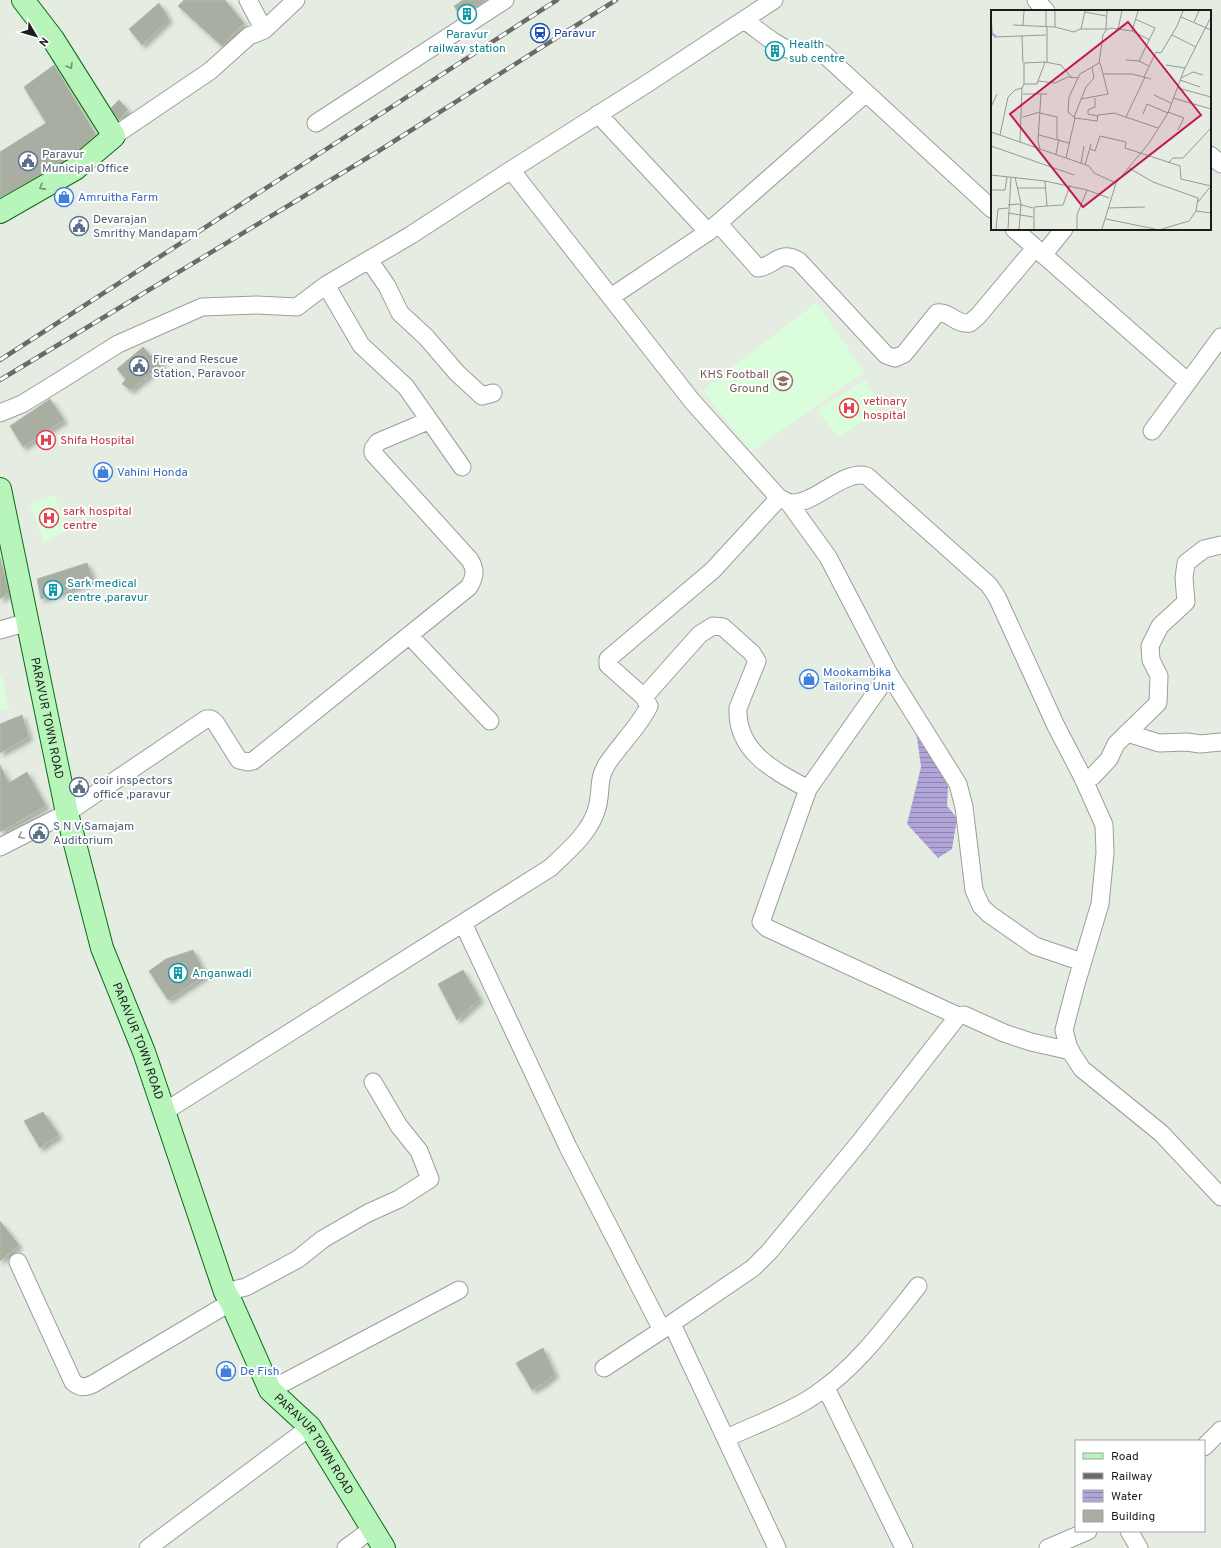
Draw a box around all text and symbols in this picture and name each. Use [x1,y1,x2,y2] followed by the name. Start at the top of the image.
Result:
[456,3,478,25] building icon: Paravur railway station
[991,10,1211,230] inset map
[16,16,56,56] north arrow
[529,22,551,44] station icon: Paravur
[554,26,596,42] place label: Paravur
[428,27,506,57] place label: Paravur railway station
[35,34,51,49] text: N
[789,37,845,67] place label: Health sub centre
[764,40,786,62] building icon: Health sub centre
[65,62,72,69] one-way arrow
[42,147,129,177] place label: Paravur Municipal Office
[17,150,39,172] public building icon: Paravur Municipal Office
[39,182,46,190] one-way arrow
[53,186,75,208] shop icon: Amruitha Farm
[78,190,158,206] place label: Amruitha Farm
[93,212,198,242] place label: Devarajan Smrithy Mandapam
[68,215,90,237] public building icon: Devarajan Smrithy Mandapam
[153,352,246,382] place label: Fire and Rescue Station, Paravoor
[128,355,150,377] public building icon: Fire and Rescue Station, Paravoor
[700,367,769,397] place label: KHS Football Ground
[772,370,794,392] school or university icon: KHS Football Ground
[863,394,907,424] place label: vetinary hospital
[838,397,860,419] hospital icon: vetinary hospital
[35,429,57,451] hospital icon: Shifa Hospital
[60,433,134,449] place label: Shifa Hospital
[92,461,114,483] shop icon: Vahini Honda
[117,465,188,481] place label: Vahini Honda
[63,504,132,534] place label: sark hospital centre
[38,507,60,529] hospital icon: sark hospital centre
[67,576,149,606] place label: Sark medical centre ,paravur
[42,579,64,601] building icon: Sark medical centre ,paravur
[26,656,67,781] street label: PARAVUR TOWN ROAD
[823,665,895,695] place label: Mookambika Tailoring Unit
[798,668,820,690] shop icon: Mookambika Tailoring Unit
[93,773,173,803] place label: coir inspectors office ,paravur
[68,776,90,798] public building icon: coir inspectors office ,paravur
[53,819,134,849] place label: S N V Samajam Auditorium
[28,822,50,844] public building icon: S N V Samajam Auditorium
[18,831,25,839] one-way arrow
[167,962,189,984] building icon: Anganwadi
[192,966,252,982] place label: Anganwadi
[108,980,166,1102] street label: PARAVUR TOWN ROAD
[215,1360,237,1382] shop icon: De Fish
[240,1364,280,1380] place label: De Fish
[270,1391,357,1498] street label: PARAVUR TOWN ROAD
[1075,1440,1205,1532] legend
[1111,1449,1139,1465] text: Road
[1111,1469,1152,1485] text: Railway
[1111,1489,1143,1505] text: Water
[1111,1509,1155,1525] text: Building

